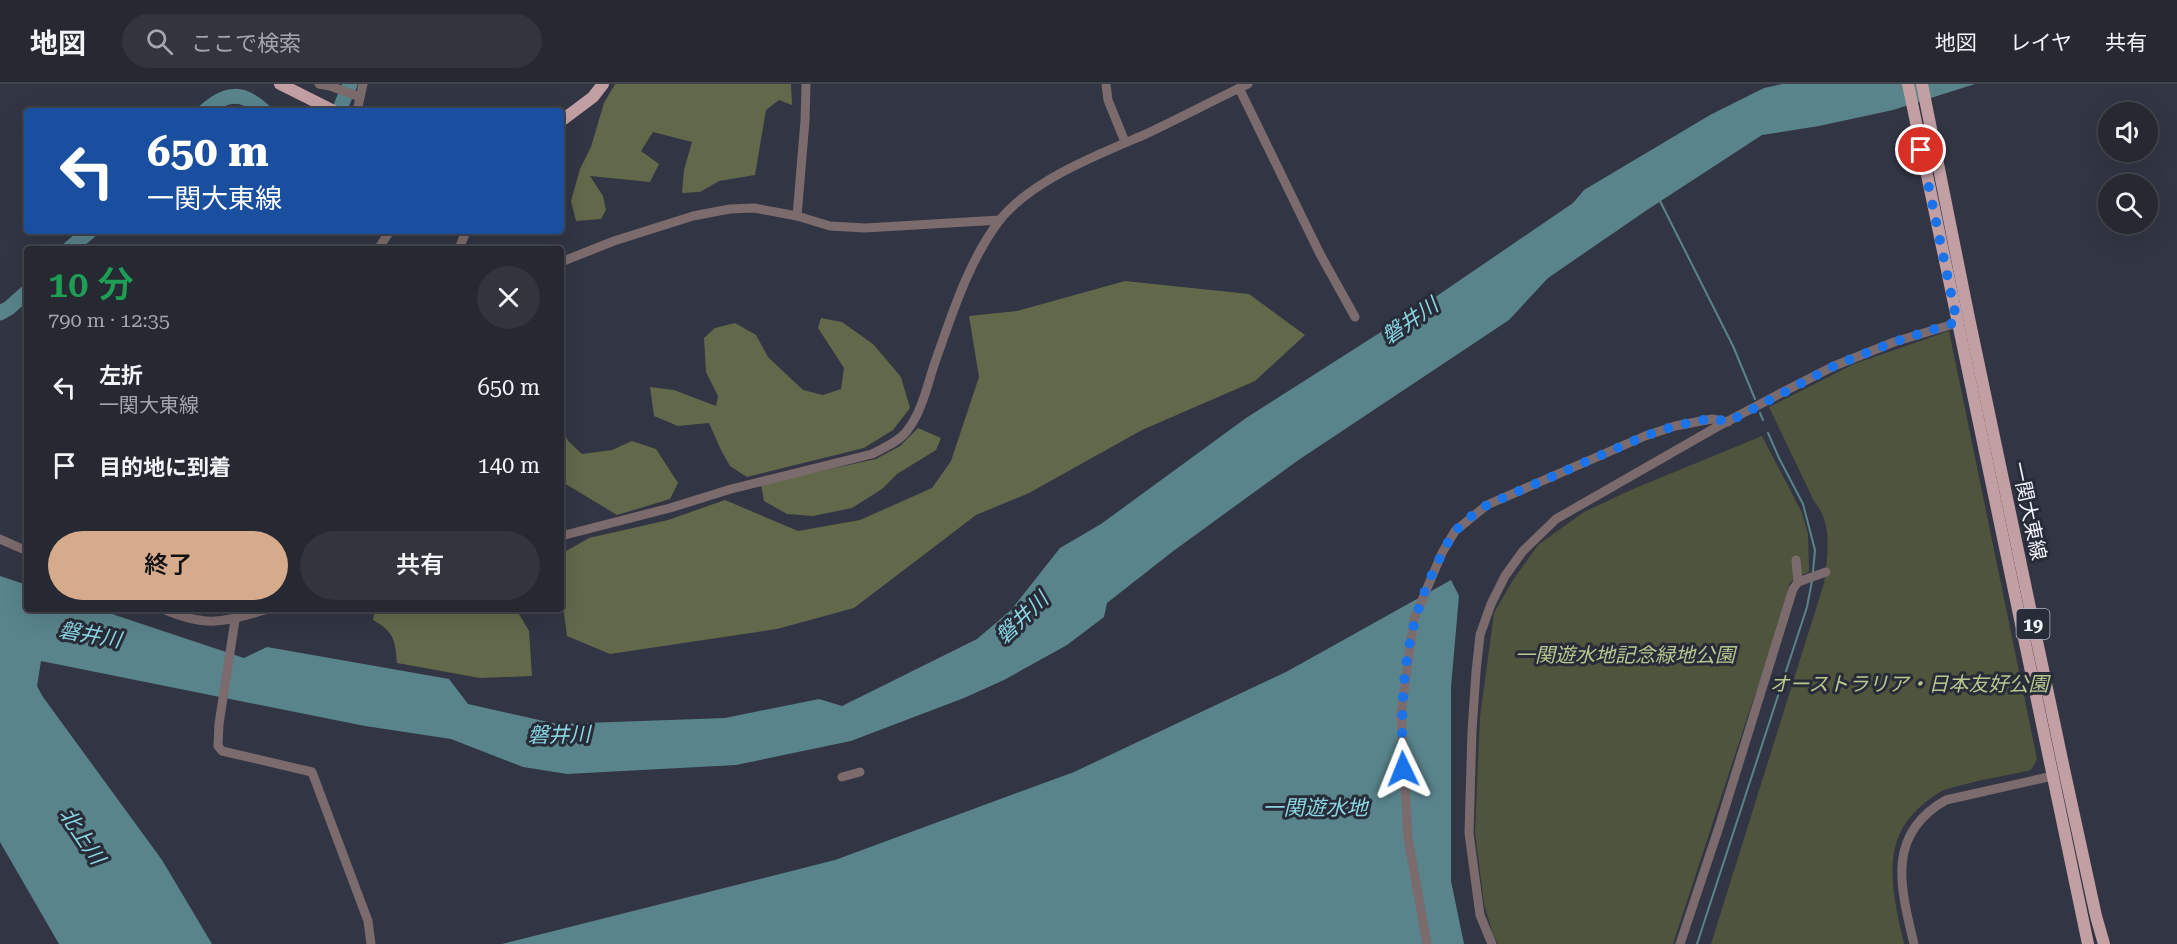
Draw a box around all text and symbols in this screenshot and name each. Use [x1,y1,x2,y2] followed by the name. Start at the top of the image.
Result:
[122,14,542,68] search box
[143,25,176,58] icon: search
[30,27,86,60] text: 地図
[191,31,301,56] text: ここで検索
[1935,31,1977,55] text: 地図
[2010,31,2072,55] text: レイヤ
[2105,31,2147,55] text: 共有
[2098,102,2158,234] map controls
[2098,102,2158,162] button: sound
[1895,124,1946,175] pin
[147,127,269,176] text: 650 m
[48,132,126,210] icon: left
[1904,133,1937,166] icon: arrive
[2098,174,2158,234] button: search
[147,183,282,215] text: 一関大東線
[48,264,133,306] text: 10 分
[477,266,540,329] button: close
[1377,292,1444,349] water label: 磐井川
[48,308,170,332] text: 790 m · 12:35
[99,363,143,388] text: 左折
[48,371,81,404] icon: left
[477,375,540,400] text: 650 m
[99,393,199,417] text: 一関大東線
[48,449,81,482] icon: arrive
[477,453,540,478] text: 140 m
[99,455,231,480] text: 目的地に到着
[2007,460,2051,562] street label: 一関大東線
[48,531,288,600] button: 終了
[300,531,540,600] button: 共有
[991,586,1054,649] water label: 磐井川
[2016,609,2050,639] road number: 19
[57,618,125,653] water label: 磐井川
[1515,643,1738,667] park label: 一関遊水地記念緑地公園
[1770,672,2051,696] park label: オーストラリア・日本友好公園
[527,722,593,748] water label: 磐井川
[1371,737,1435,801] position arrow
[1263,796,1369,820] water label: 一関遊水地
[54,803,111,870] water label: 北上川

